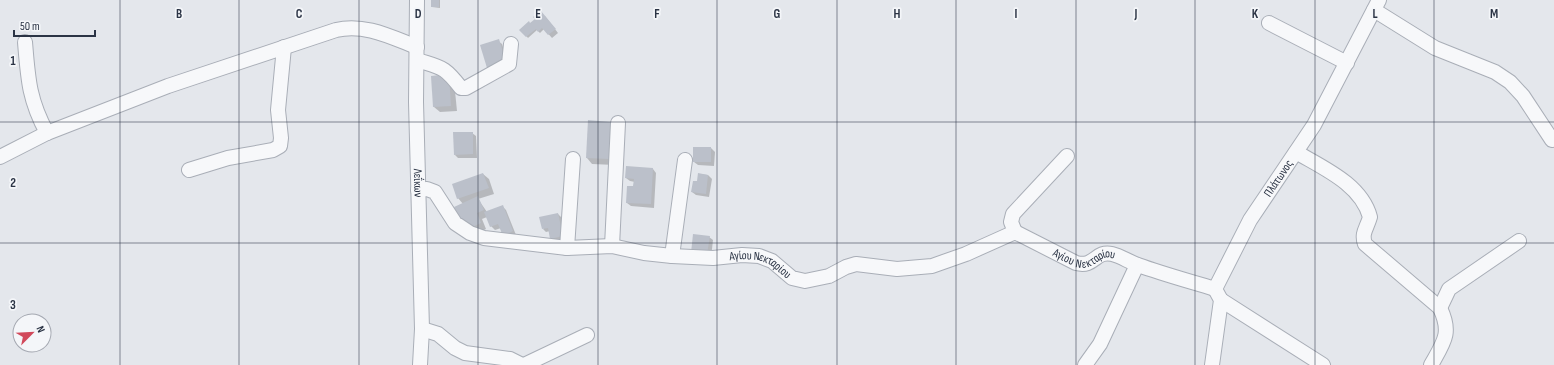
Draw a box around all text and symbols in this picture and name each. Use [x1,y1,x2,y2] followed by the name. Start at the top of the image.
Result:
[176,6,182,22] text: B
[296,6,303,22] text: C
[415,6,422,22] text: D
[535,6,541,22] text: E
[654,6,660,22] text: F
[774,6,781,22] text: G
[894,6,901,22] text: H
[1015,6,1018,22] text: I
[1134,6,1138,22] text: J
[1252,6,1259,22] text: K
[1372,6,1378,22] text: L
[1490,6,1498,22] text: M
[14,12,95,38] scale bar
[20,19,40,34] text: 50 m
[10,53,16,69] text: 1
[1260,156,1296,200] street label: Πλάτωνος
[410,167,426,198] street label: Λεΐκων
[10,175,16,191] text: 2
[1049,245,1117,271] street label: Αγίου Νεκταρίου
[728,247,795,282] street label: Αγίου Νεκταρίου
[10,297,16,313] text: 3
[12,313,52,353] north arrow
[34,324,48,335] text: N

